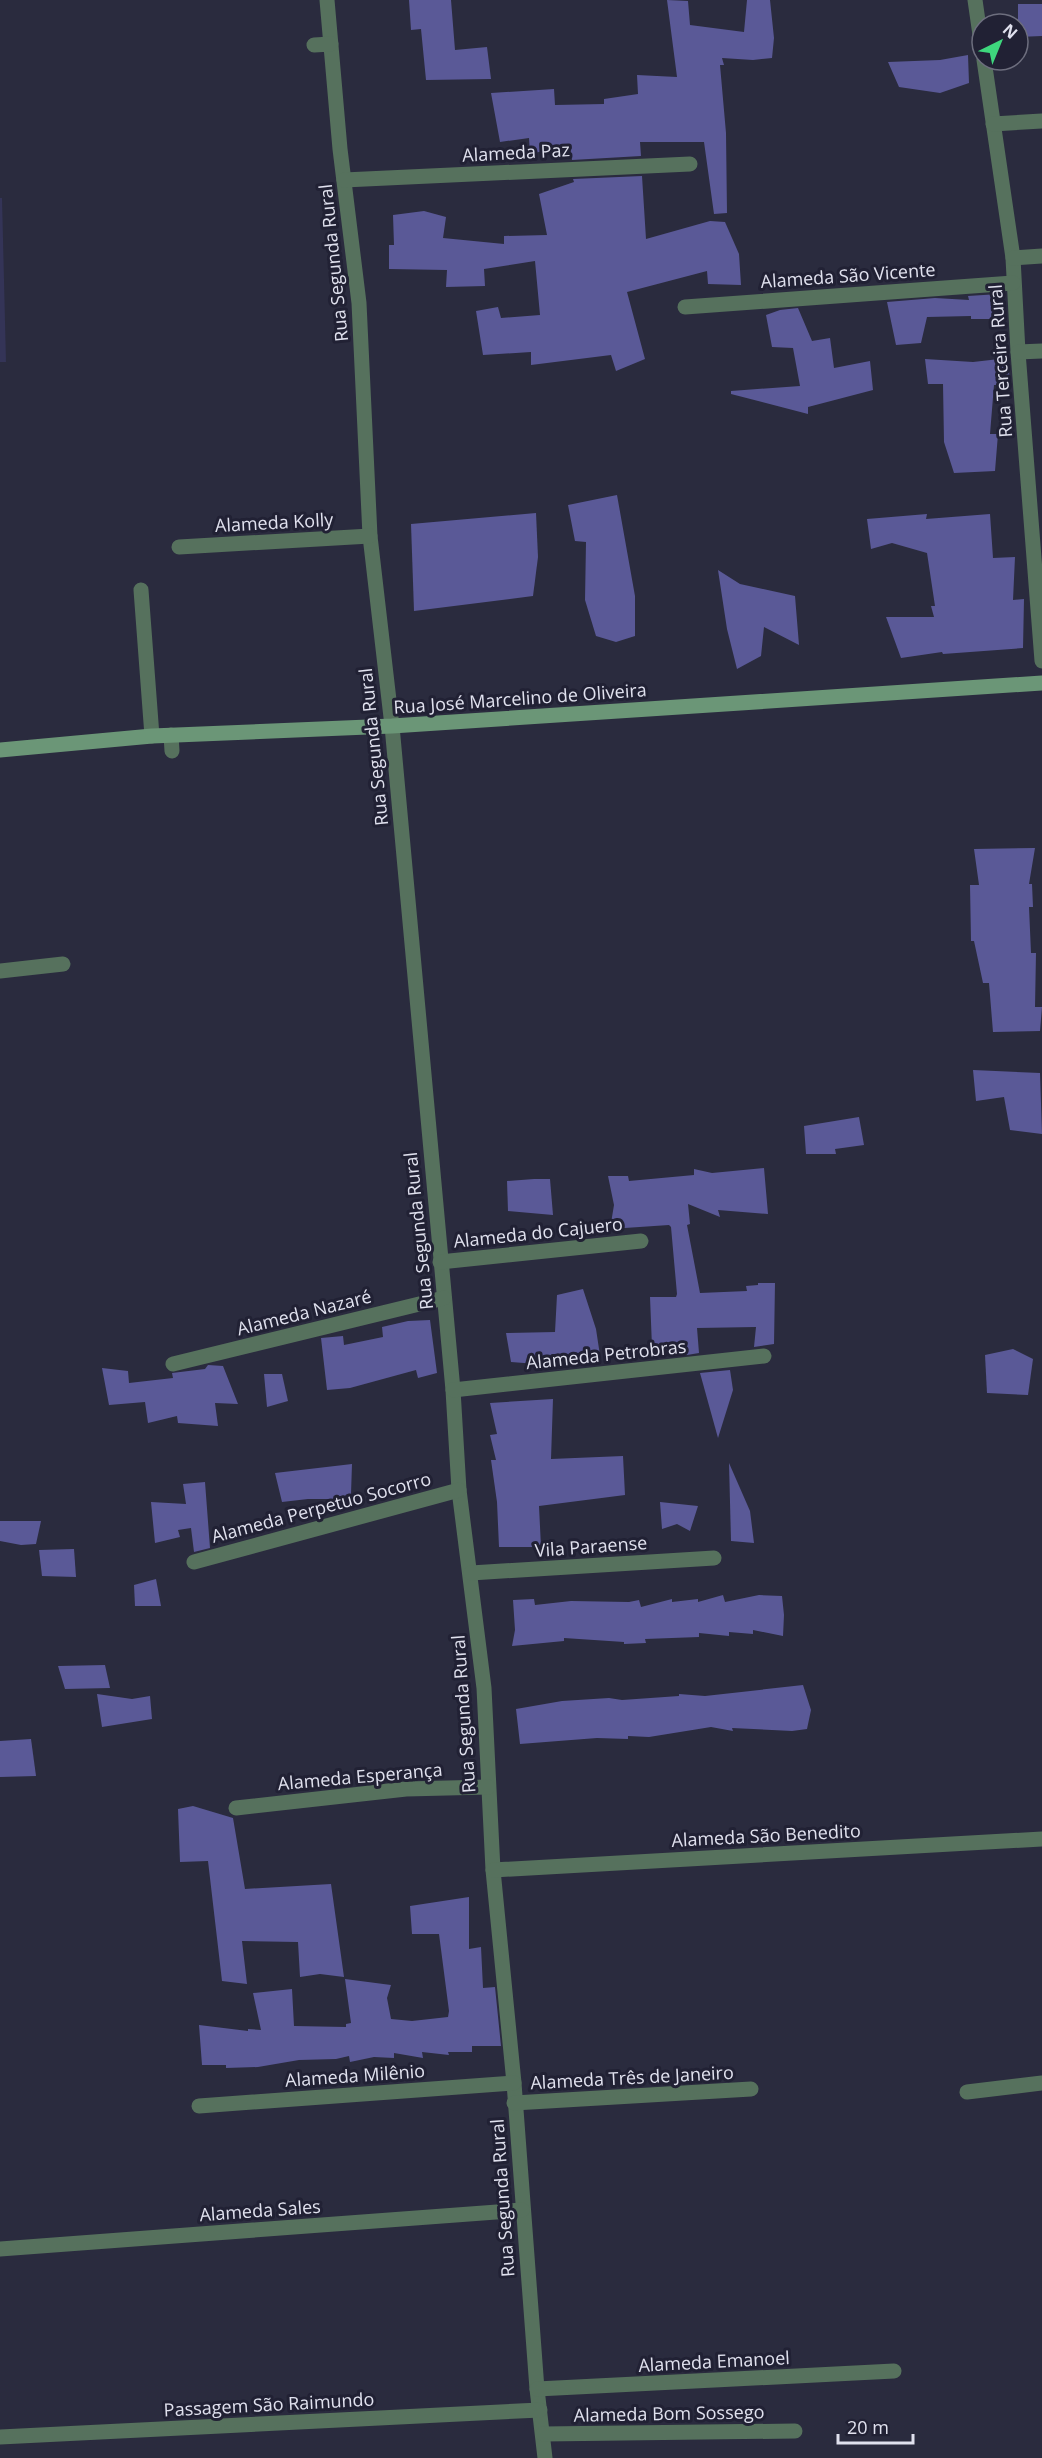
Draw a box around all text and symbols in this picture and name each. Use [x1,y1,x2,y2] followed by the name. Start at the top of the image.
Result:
[970,12,1030,72] north arrow
[998,19,1022,44] text: N
[462,137,570,167] street label: Alameda Paz
[313,183,353,343] street label: Rua Segunda Rural
[760,257,936,293] street label: Alameda São Vicente
[983,284,1017,438] street label: Rua Terceira Rural
[214,507,335,537] street label: Alameda Kolly
[353,667,393,827] street label: Rua Segunda Rural
[393,677,647,719] street label: Rua José Marcelino de Oliveira
[398,1151,438,1311] street label: Rua Segunda Rural
[452,1211,624,1253] street label: Alameda do Cajuero
[234,1284,374,1340] street label: Alameda Nazaré
[525,1334,687,1374] street label: Alameda Petrobras
[209,1466,433,1548] street label: Alameda Perpetuo Socorro
[534,1530,648,1562] street label: Vila Paraense
[446,1634,480,1794] street label: Rua Segunda Rural
[277,1757,443,1795] street label: Alameda Esperança
[671,1818,861,1852] street label: Alameda São Benedito
[284,2058,426,2092] street label: Alameda Milênio
[530,2060,734,2094] street label: Alameda Três de Janeiro
[485,2118,519,2278] street label: Rua Segunda Rural
[199,2194,321,2226] street label: Alameda Sales
[638,2345,790,2377] street label: Alameda Emanoel
[163,2386,375,2422] street label: Passagem São Raimundo
[573,2399,765,2427] street label: Alameda Bom Sossego
[838,2407,913,2445] scale bar
[847,2415,889,2439] text: 20 m

